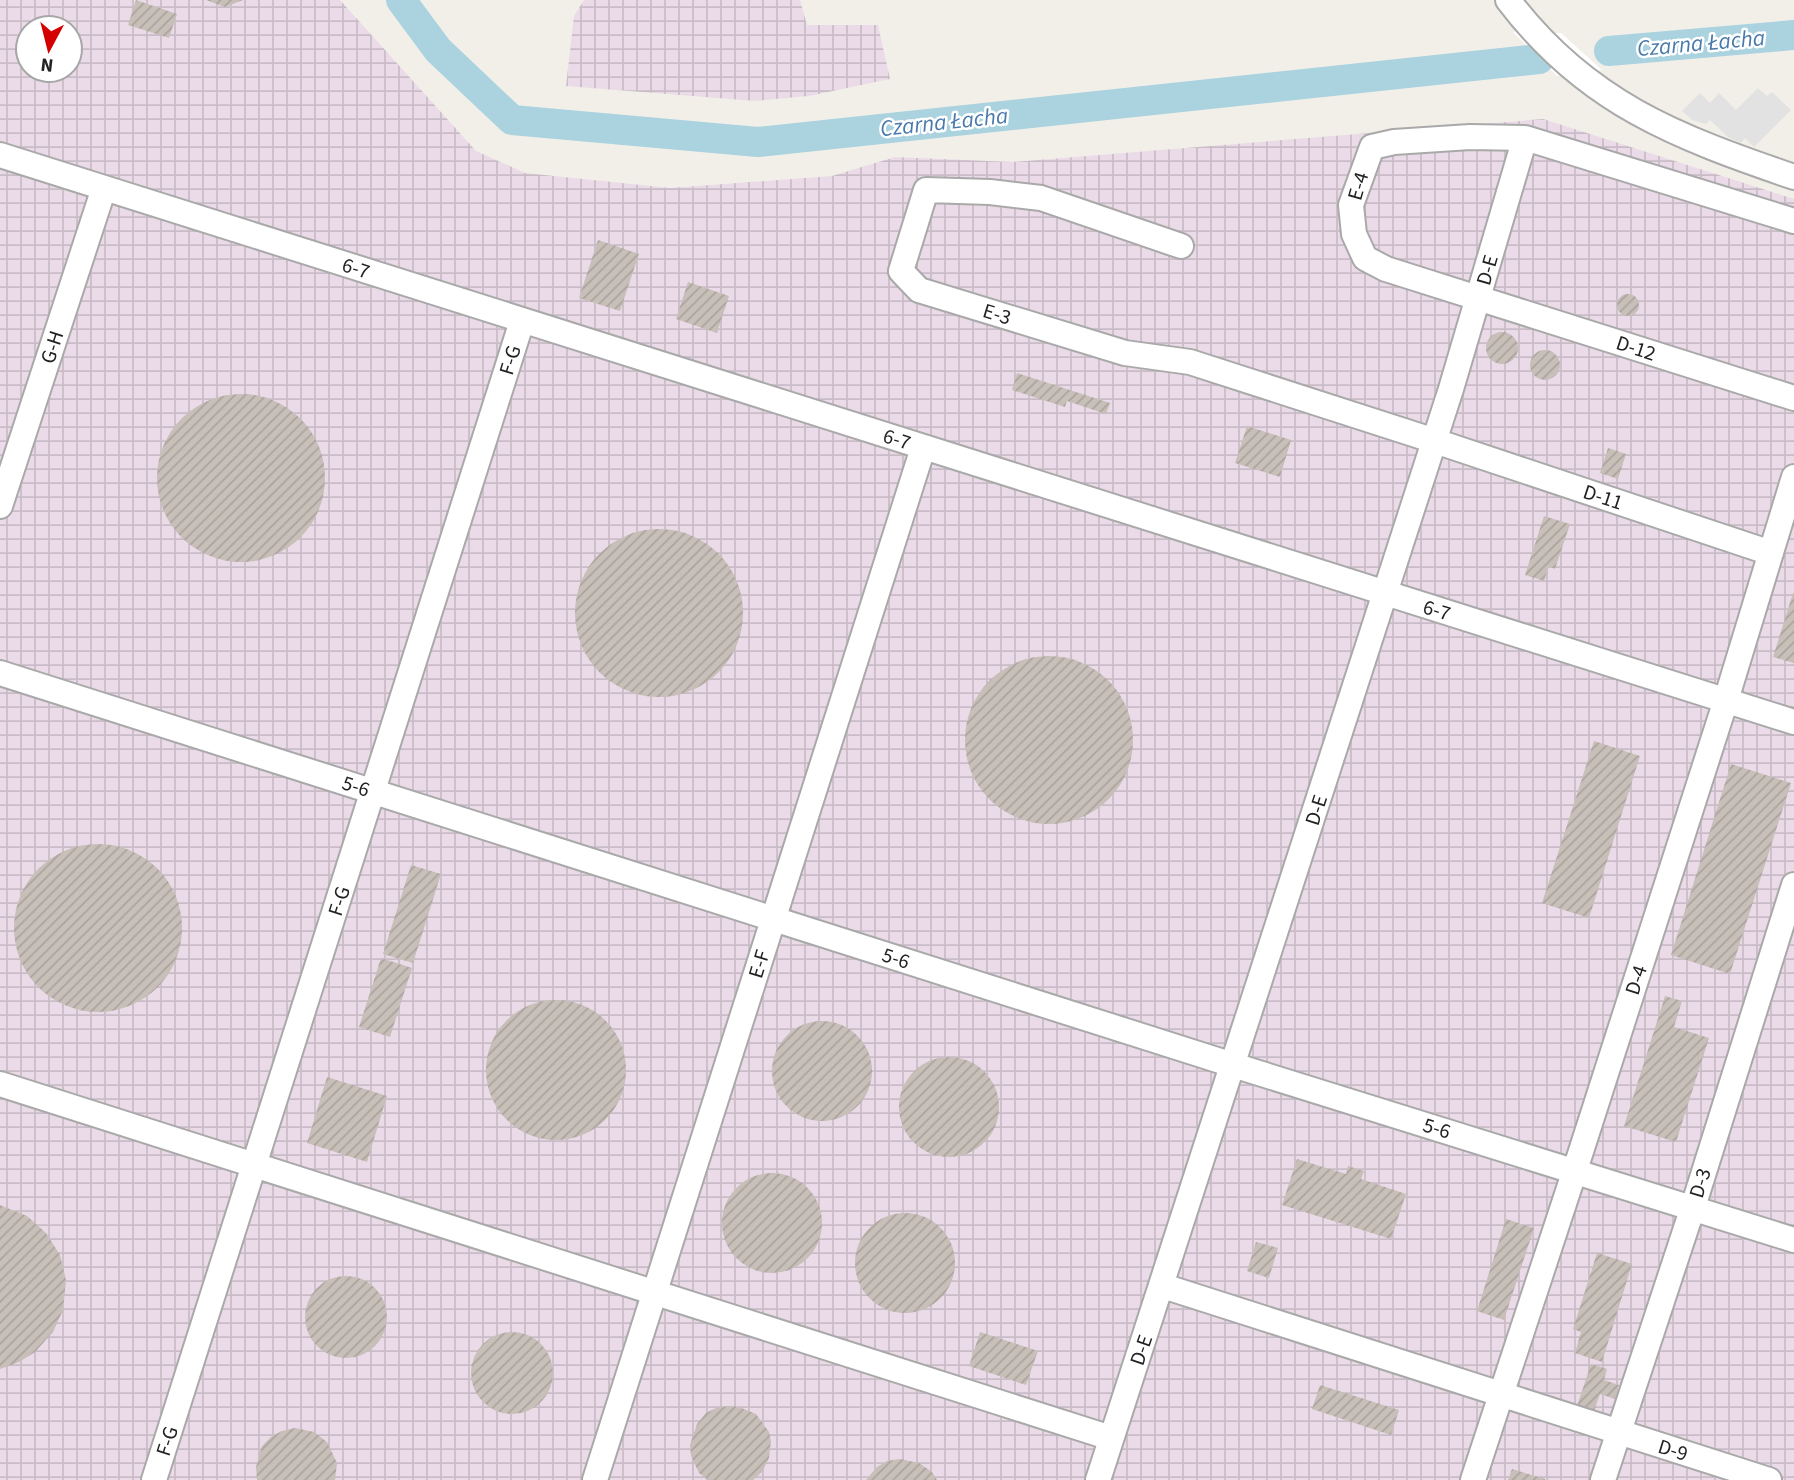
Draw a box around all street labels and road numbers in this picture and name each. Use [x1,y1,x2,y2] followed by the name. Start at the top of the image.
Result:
[1340,168,1376,204] street label: E-4
[338,249,374,287] street label: 6-7
[1468,251,1506,289] street label: D-E
[979,296,1015,332] street label: E-3
[33,327,71,367] street label: G-H
[1612,328,1660,368] street label: D-12
[491,341,529,379] street label: F-G
[879,420,915,458] street label: 6-7
[1579,477,1627,517] street label: D-11
[1420,592,1454,628] street label: 6-7
[338,767,374,805] street label: 5-6
[1297,791,1335,829] street label: D-E
[320,882,358,920] street label: F-G
[878,939,914,977] street label: 5-6
[741,946,777,982] street label: E-F
[1617,961,1655,999] street label: D-4
[1420,1110,1454,1146] street label: 5-6
[1681,1164,1719,1202] street label: D-3
[1122,1331,1160,1369] street label: D-E
[148,1422,186,1460] street label: F-G
[1654,1431,1692,1469] street label: D-9

